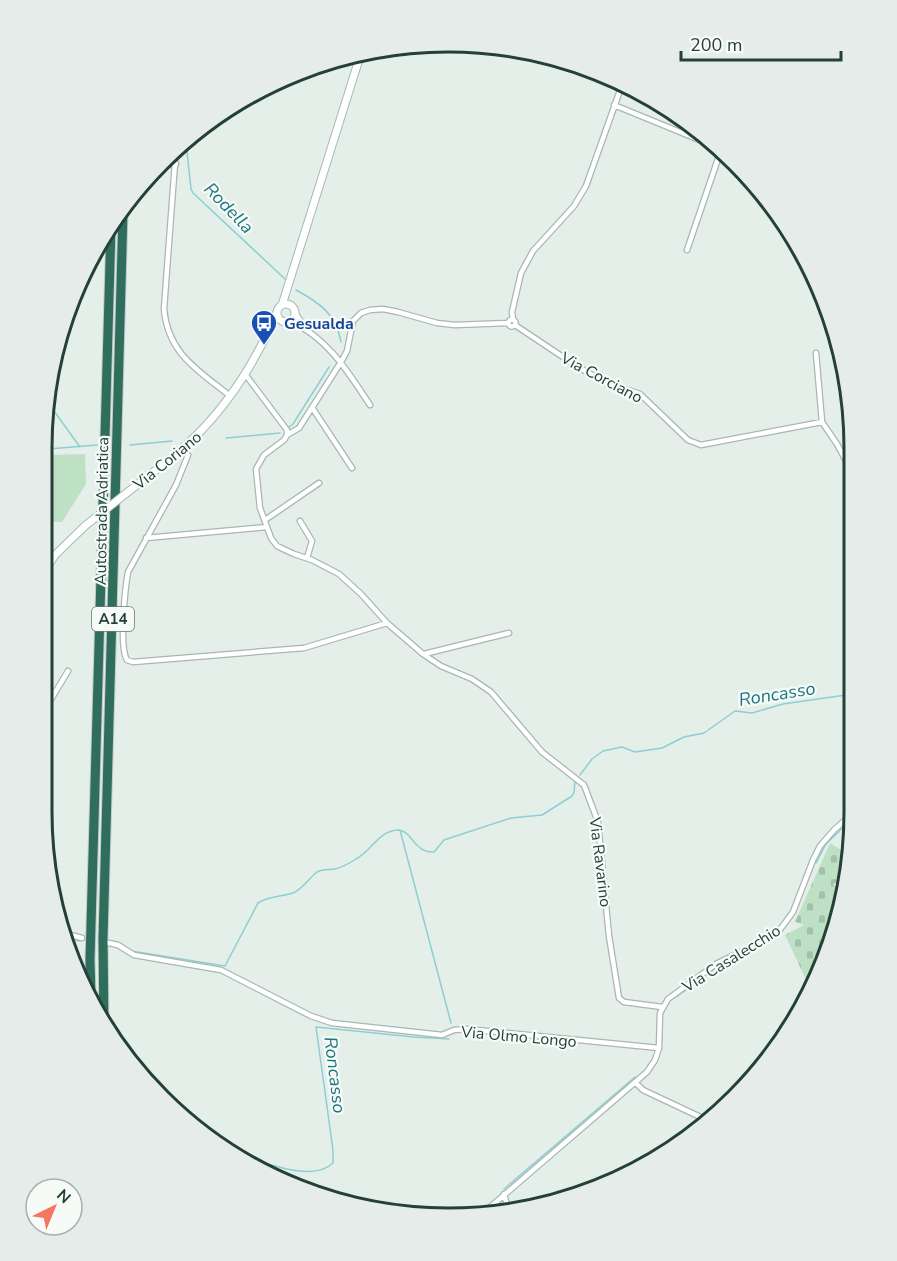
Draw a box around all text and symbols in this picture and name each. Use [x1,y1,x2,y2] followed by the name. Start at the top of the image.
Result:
[681,24,842,62] scale bar
[690,33,742,57] text: 200 m
[199,177,259,239] water label: Rodella
[249,308,279,346] bus stop icon: Gesualda
[284,313,354,335] place label: Gesualda
[556,347,646,409] street label: Via Corciano
[128,426,207,496] street label: Via Coriano
[90,437,114,585] street label: Autostrada Adriatica
[92,607,134,631] road number: A14
[737,676,817,712] water label: Roncasso
[583,815,616,908] street label: Via Ravarino
[677,920,785,998] street label: Via Casalecchio
[459,1021,578,1053] street label: Via Olmo Longo
[318,1035,352,1115] water label: Roncasso
[24,1177,84,1237] north arrow
[52,1185,75,1209] text: N

